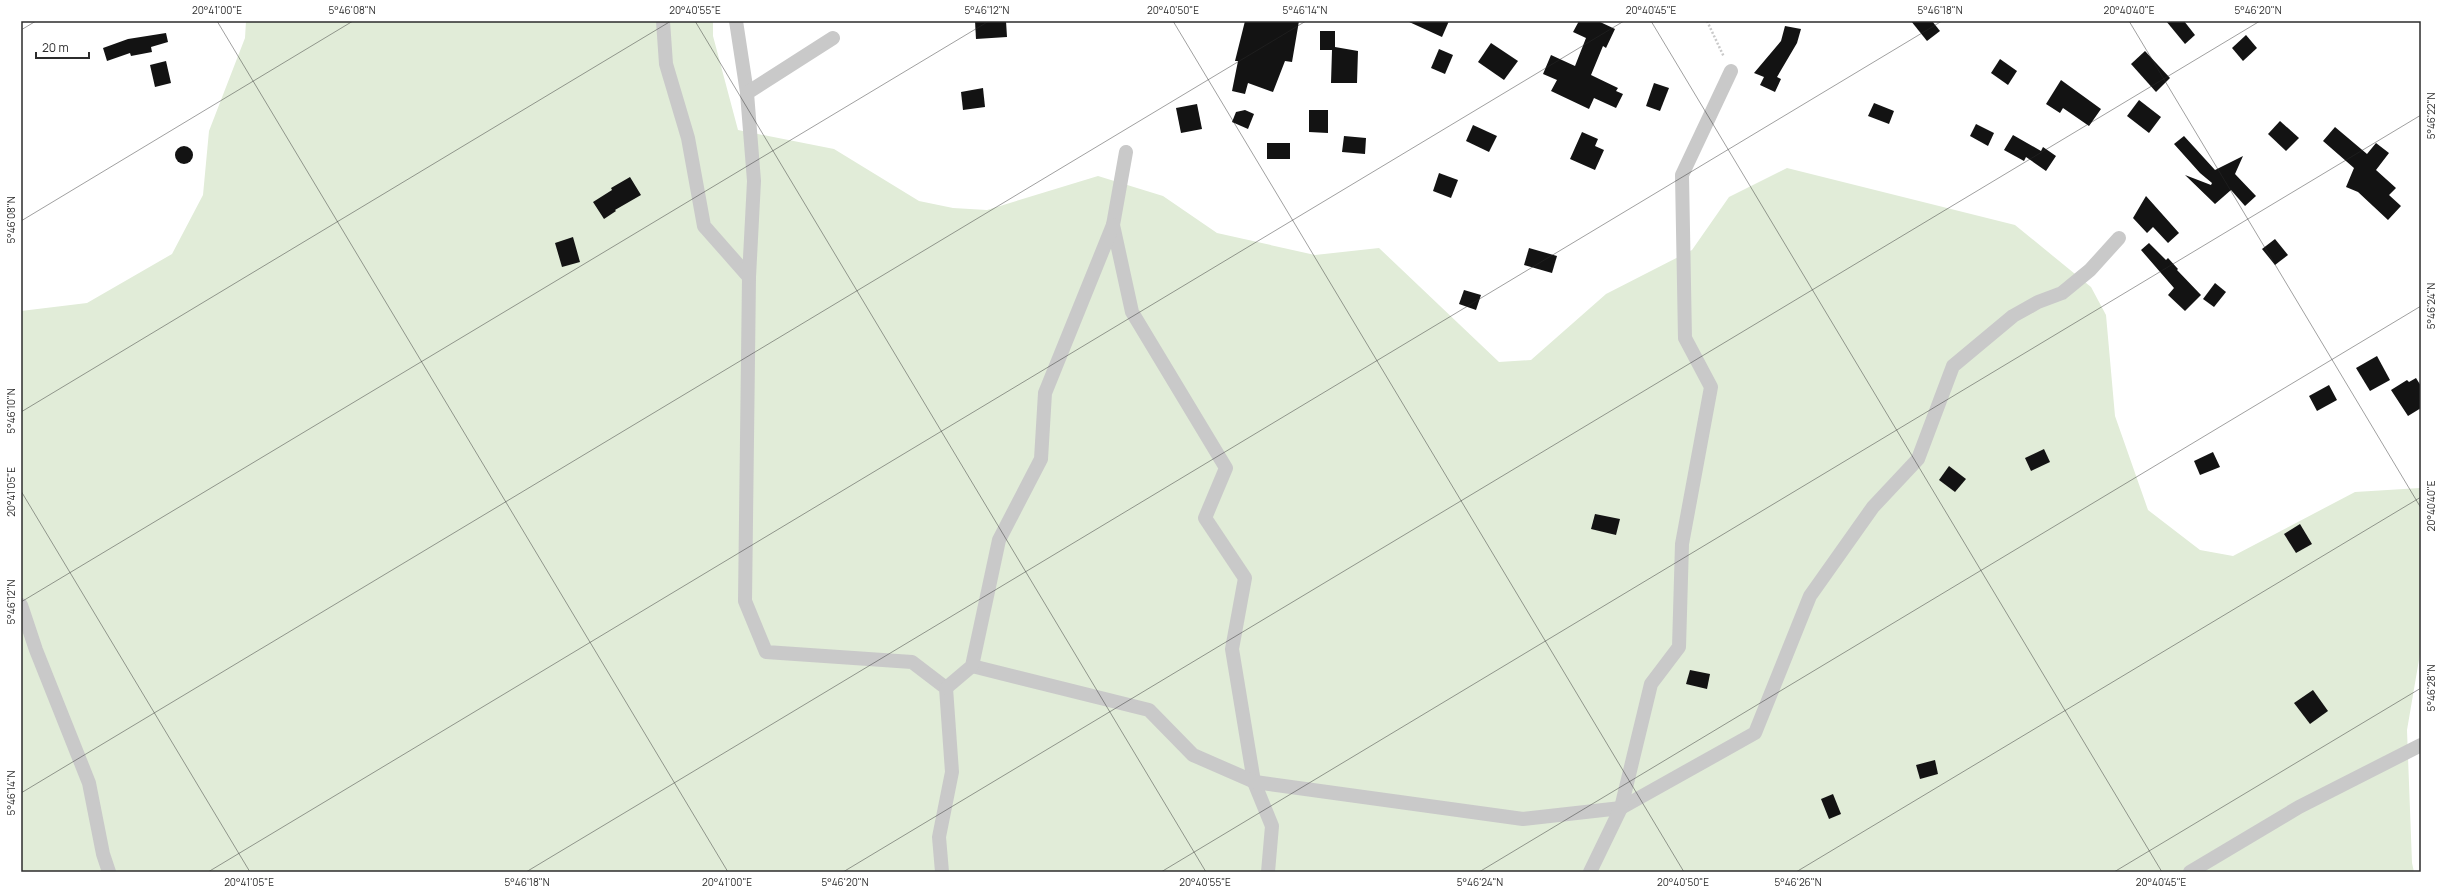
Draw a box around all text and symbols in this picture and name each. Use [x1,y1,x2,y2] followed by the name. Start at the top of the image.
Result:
[192,3,242,17] text: 20°41'00"E
[328,3,376,17] text: 5°46'08"N
[669,3,721,17] text: 20°40'55"E
[965,3,1010,17] text: 5°46'12"N
[1147,3,1199,17] text: 20°40'50"E
[1283,3,1328,17] text: 5°46'14"N
[1626,3,1677,17] text: 20°40'45"E
[1918,3,1963,17] text: 5°46'18"N
[2104,3,2155,17] text: 20°40'40"E
[2234,3,2282,17] text: 5°46'20"N
[36,34,89,60] scale bar
[42,39,69,56] text: 20 m
[2424,93,2438,139] text: 5°46'22"N
[4,196,18,244] text: 5°46'08"N
[2424,283,2438,329] text: 5°46'24"N
[4,388,18,434] text: 5°46'10"N
[4,467,18,517] text: 20°41'05"E
[2424,480,2438,531] text: 20°40'40"E
[4,579,18,624] text: 5°46'12"N
[2424,664,2438,711] text: 5°46'28"N
[4,770,18,815] text: 5°46'14"N
[224,875,274,889] text: 20°41'05"E
[505,875,550,889] text: 5°46'18"N
[702,875,752,889] text: 20°41'00"E
[821,875,869,889] text: 5°46'20"N
[1179,875,1231,889] text: 20°40'55"E
[1457,875,1503,889] text: 5°46'24"N
[1657,875,1709,889] text: 20°40'50"E
[1774,875,1822,889] text: 5°46'26"N
[2136,875,2187,889] text: 20°40'45"E

